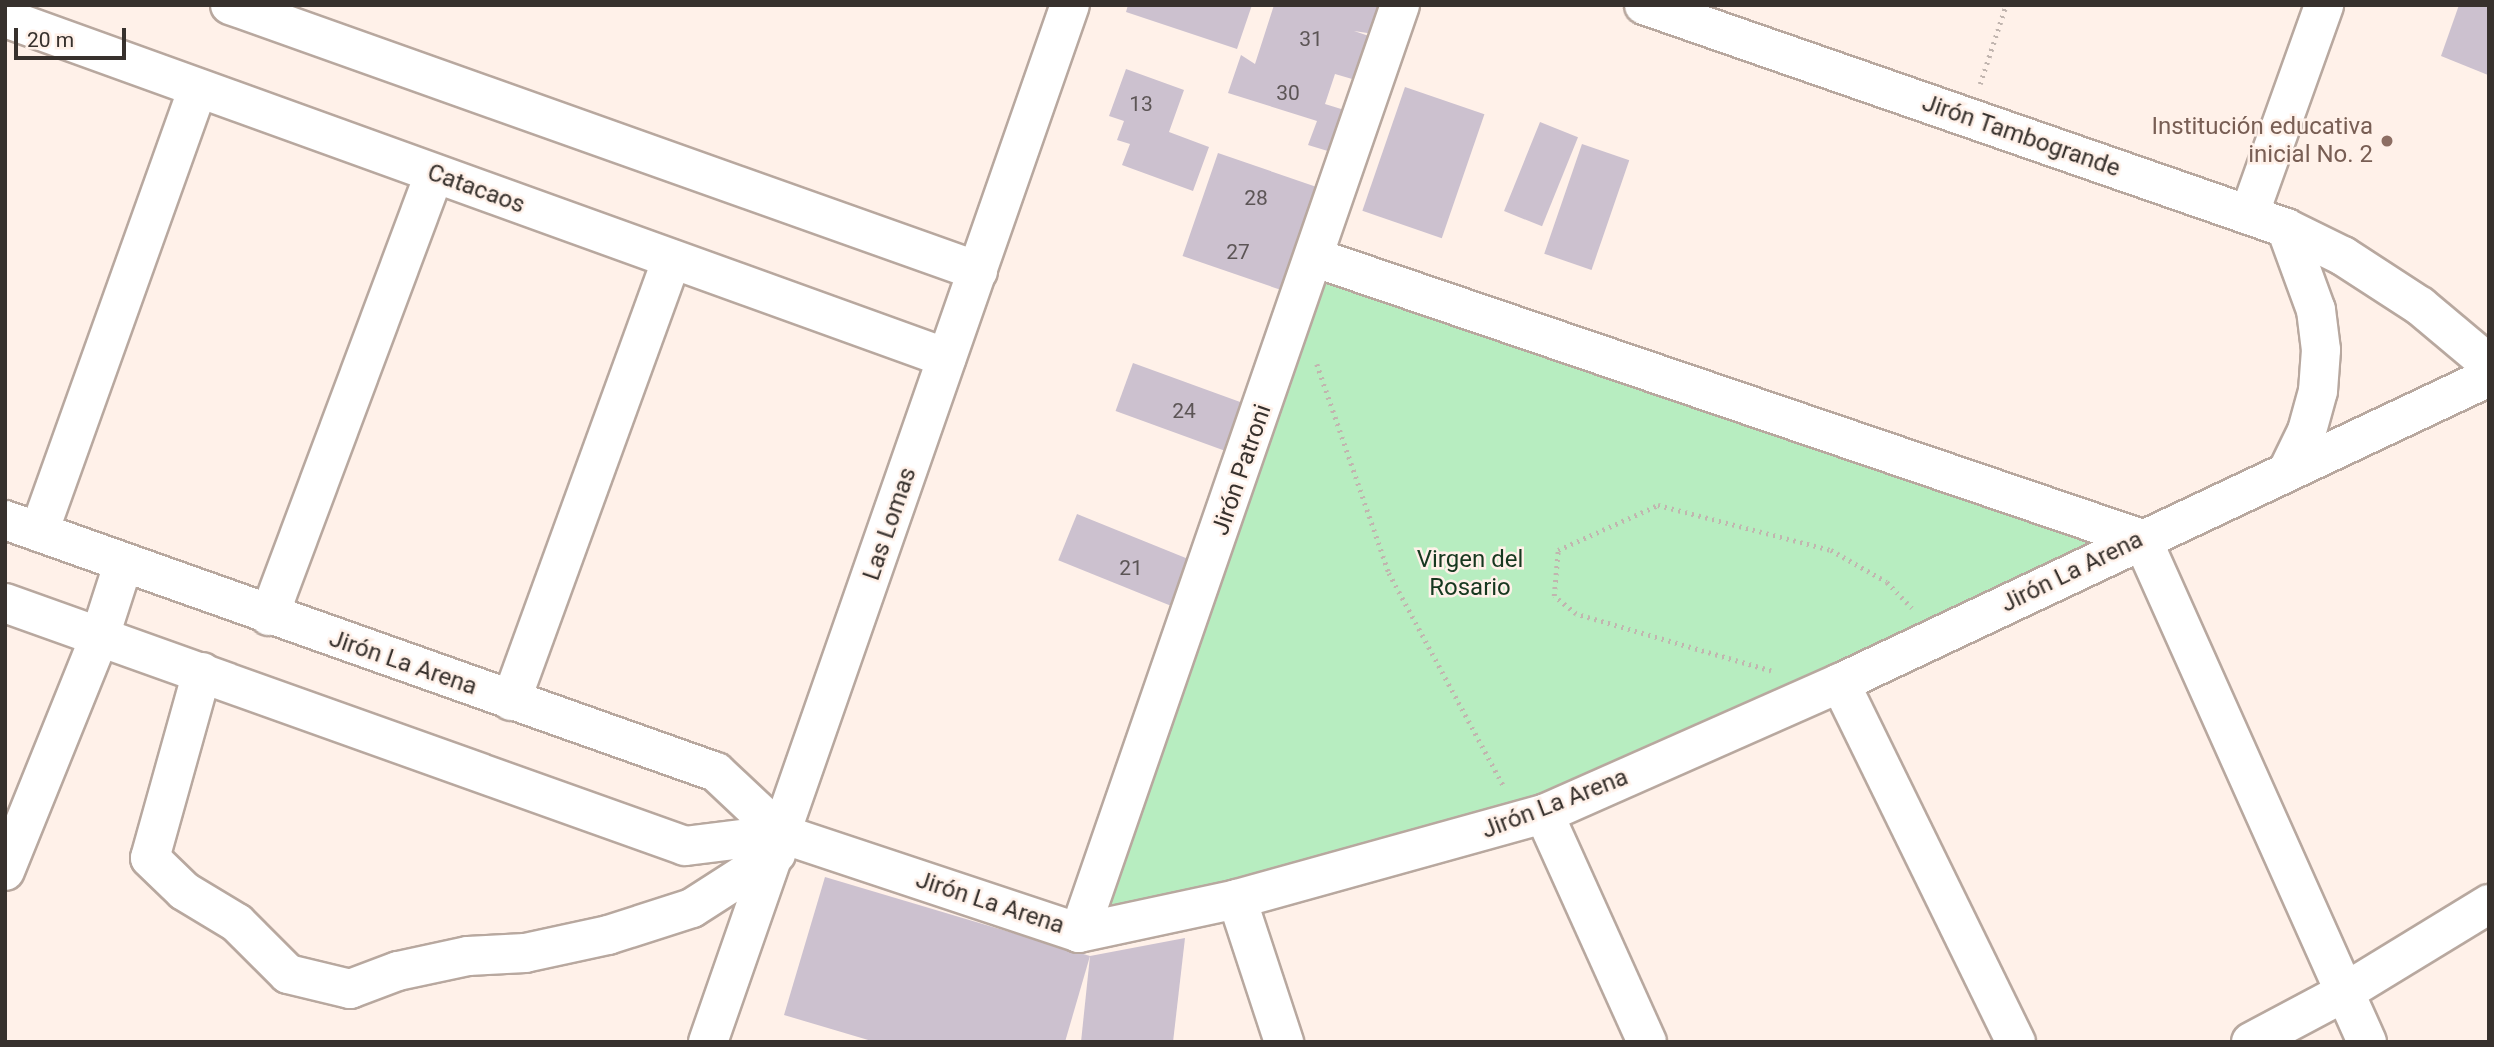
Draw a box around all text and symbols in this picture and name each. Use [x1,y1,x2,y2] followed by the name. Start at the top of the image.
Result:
[18,14,130,58] scale bar
[1299,26,1323,52] house number: 31
[27,28,74,52] text: 20 m
[1276,80,1300,106] house number: 30
[1918,89,2124,183] street label: Jirón Tambogrande
[1129,91,1153,117] house number: 13
[2151,113,2373,169] place label: Institución educativa inicial No. 2
[2379,133,2395,149] marker: Institución educativa inicial No. 2
[423,158,529,220] street label: Catacaos
[1244,185,1268,211] house number: 28
[1226,239,1250,265] house number: 27
[1172,398,1196,424] house number: 24
[1206,401,1278,539] street label: Jirón Patroni
[857,464,923,584] street label: Las Lomas
[1996,525,2148,619] street label: Jirón La Arena
[1417,546,1523,602] park label: Virgen del Rosario
[1119,555,1143,581] house number: 21
[325,624,481,702] street label: Jirón La Arena
[1478,763,1632,845] street label: Jirón La Arena
[912,865,1068,941] street label: Jirón La Arena

